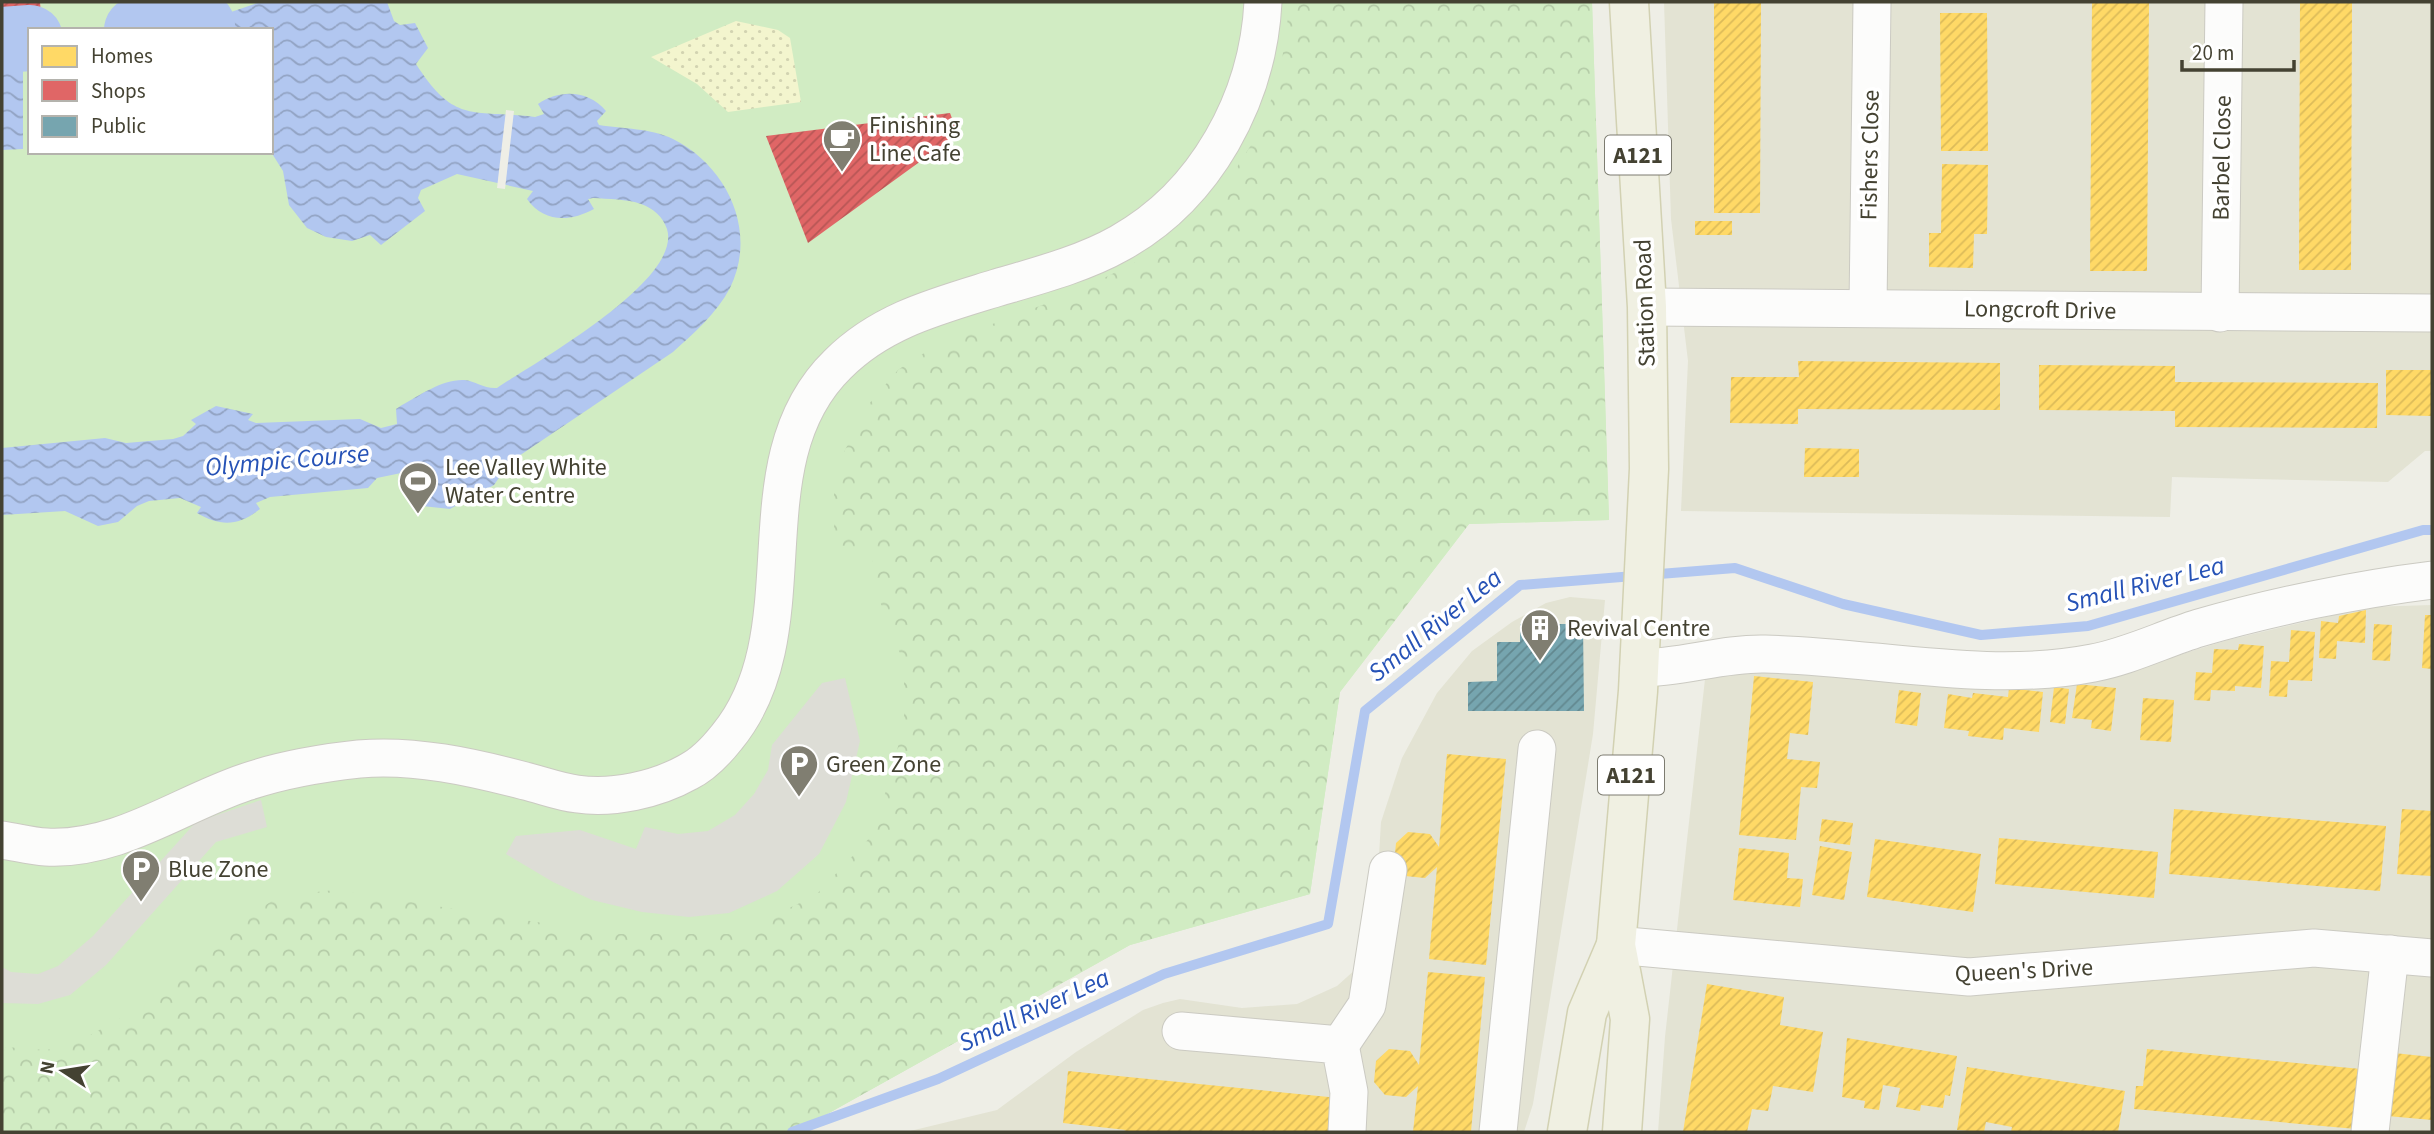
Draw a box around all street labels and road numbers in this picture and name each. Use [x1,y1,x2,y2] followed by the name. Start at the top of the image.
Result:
[1851,89,1889,221] street label: Fishers Close
[2203,95,2241,221] street label: Barbel Close
[1605,136,1671,174] road number: A121
[1625,238,1665,368] street label: Station Road
[1964,291,2116,329] street label: Longcroft Drive
[1598,755,1664,794] road number: A121
[1954,950,2094,992] street label: Queen's Drive

